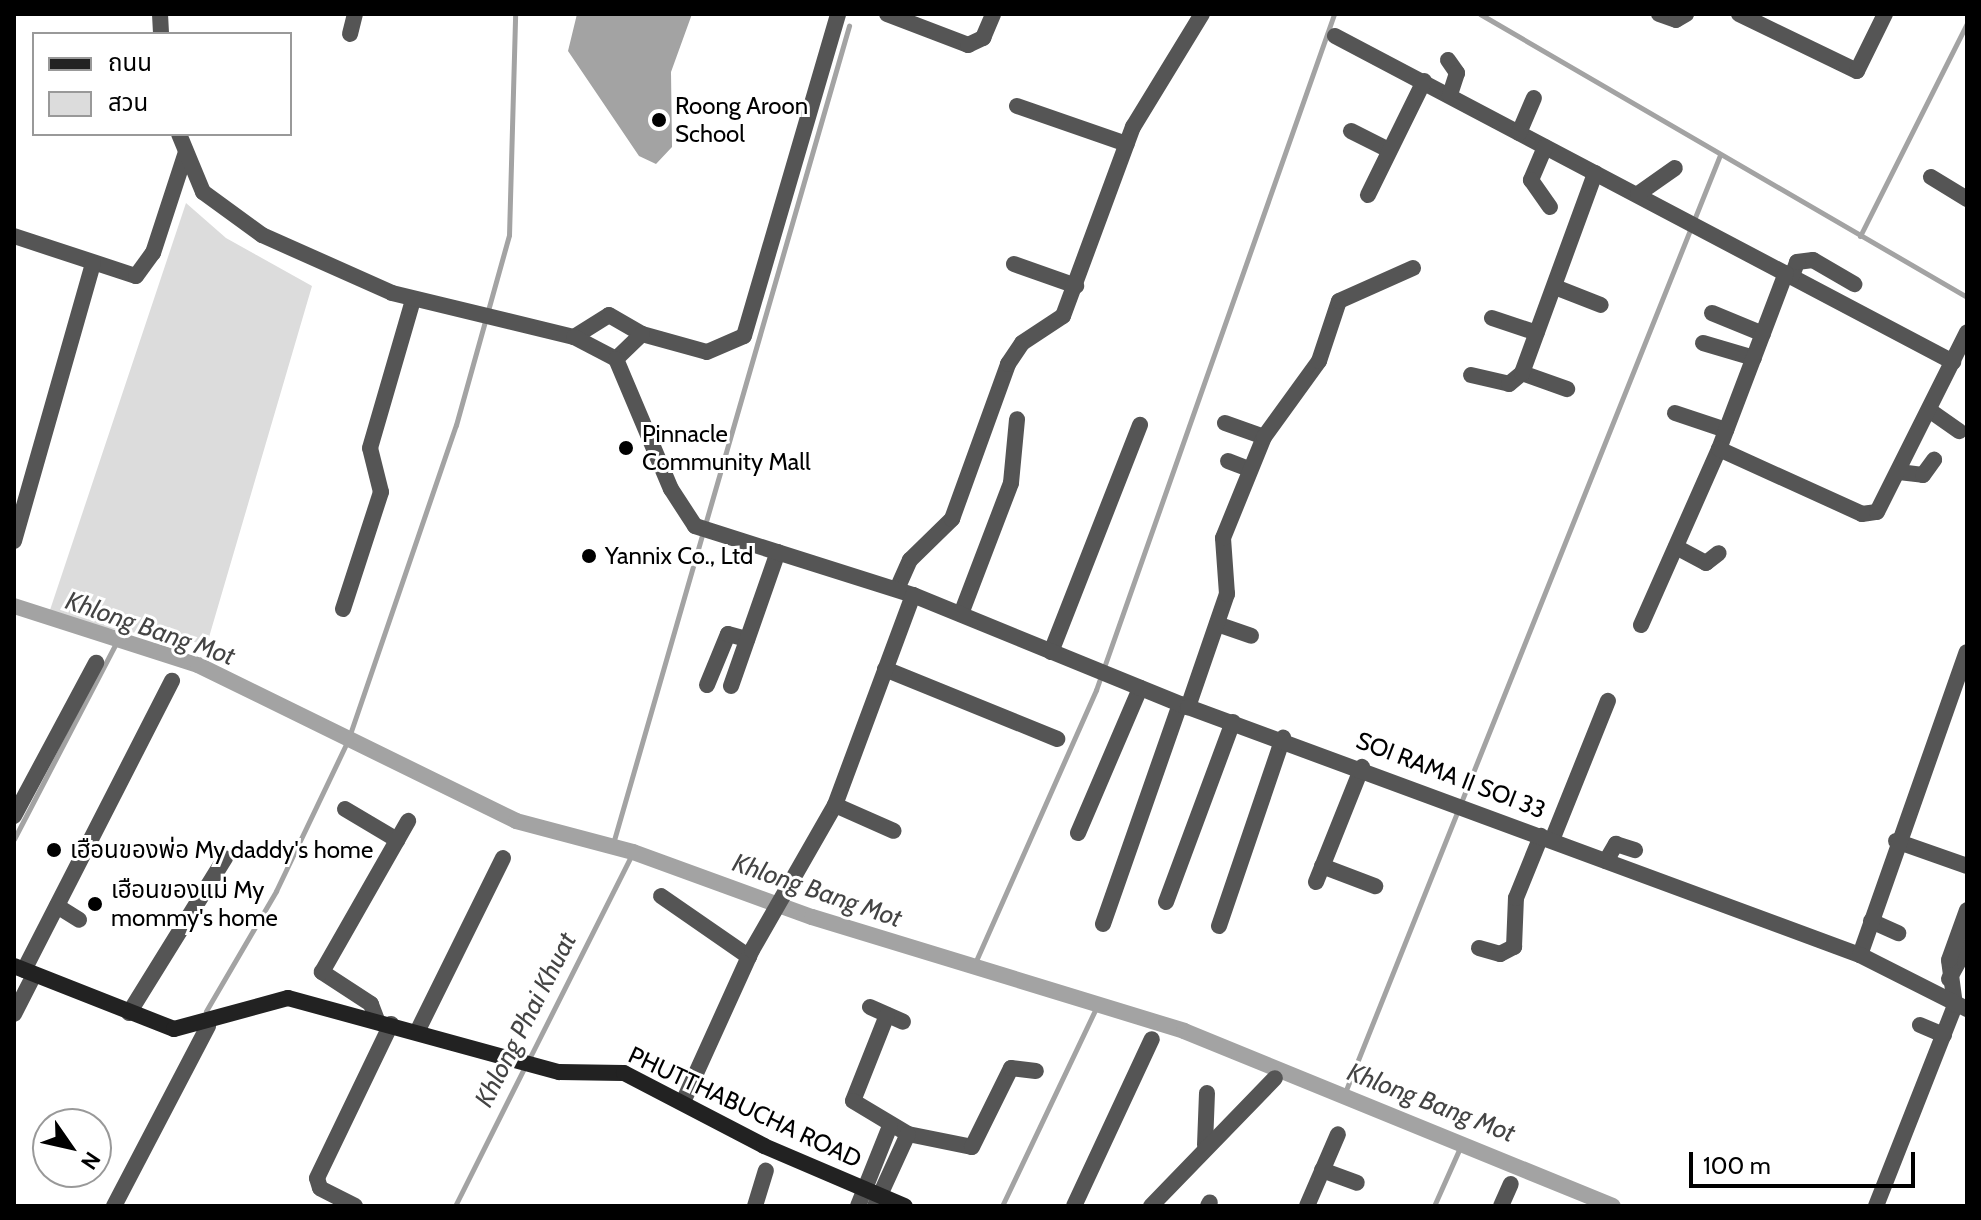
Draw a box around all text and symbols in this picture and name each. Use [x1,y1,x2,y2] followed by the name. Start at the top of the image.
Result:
[32,32,292,136] legend
[108,48,152,77] text: ถนน
[108,88,148,117] text: สวน
[675,92,808,148] place label: Roong Aroon School
[650,111,668,129] marker: Roong Aroon School
[642,420,811,476] place label: Pinnacle Community Mall
[617,439,635,457] marker: Pinnacle Community Mall
[605,542,753,570] place label: Yannix Co., Ltd
[580,547,598,565] marker: Yannix Co., Ltd
[61,585,239,673] water label: Khlong Bang Mot
[1352,726,1550,824] street label: SOI RAMA II SOI 33
[70,836,373,864] place label: เฮือนของพ่อ My daddy's home
[45,841,63,859] marker: เฮือนของพ่อ My daddy's home
[728,847,906,935] water label: Khlong Bang Mot
[111,876,278,932] place label: เฮือนของแม่ My mommy's home
[86,895,104,913] marker: เฮือนของแม่ My mommy's home
[469,928,583,1112] water label: Khlong Phai Khuat
[624,1040,866,1174] street label: PHUTTHABUCHA ROAD
[1343,1057,1519,1149] water label: Khlong Bang Mot
[32,1108,112,1188] north arrow
[1693,1136,1919,1186] scale bar
[75,1147,106,1175] text: N
[1703,1151,1771,1180] text: 100 m

